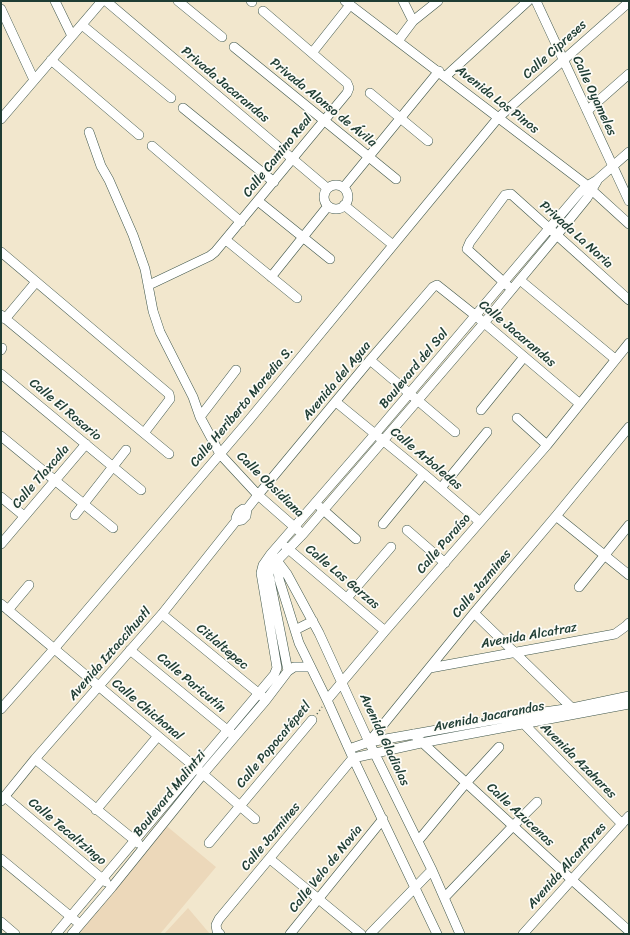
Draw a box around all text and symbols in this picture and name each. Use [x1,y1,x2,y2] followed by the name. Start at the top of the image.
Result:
[520,17,590,83] street label: Calle Cipreses
[178,44,272,126] street label: Privada Jacarandas
[569,54,619,138] street label: Calle Oyameles
[267,55,379,151] street label: Privada Alonso de Ávila
[452,63,542,137] street label: Avenida Los Pinos
[240,111,316,201] street label: Calle Camino Real
[536,198,616,272] street label: Privada La Noria
[475,297,559,371] street label: Calle Jacarandas
[376,326,452,412] street label: Boulevard del Sol
[300,339,374,423] street label: Avenida del Agua
[187,343,297,471] street label: Calle Heriberto Moredia S.
[26,375,104,445] street label: Calle El Rosario
[387,424,465,494] street label: Calle Arboledas
[9,442,73,512] street label: Calle Tlaxcala
[233,449,307,521] street label: Calle Obsidiana
[414,511,474,577] street label: Calle Paraíso
[302,541,382,613] street label: Calle Las Garzas
[449,547,515,621] street label: Calle Jazmines
[65,604,155,704] street label: Avenida Iztaccíhuatl
[480,620,578,652] street label: Avenida Alcatraz
[193,621,251,673] street label: Citlaltepec
[154,650,228,716] street label: Calle Paricutín
[108,676,186,744] street label: Calle Chichonal
[356,691,412,789] street label: Avenida Gladiolas
[233,699,315,791] street label: Calle Popocatépetl
[432,699,546,735] street label: Avenida Jacarandas
[537,720,619,802] street label: Avenida Azahares
[130,748,210,840] street label: Boulevard Malintzi
[483,780,557,850] street label: Calle Azucenas
[25,795,109,869] street label: Calle Tecaltzingo
[238,800,304,874] street label: Calle Jazmines
[524,820,610,912] street label: Avenida Alcanfores
[286,822,366,916] street label: Calle Velo de Novia

